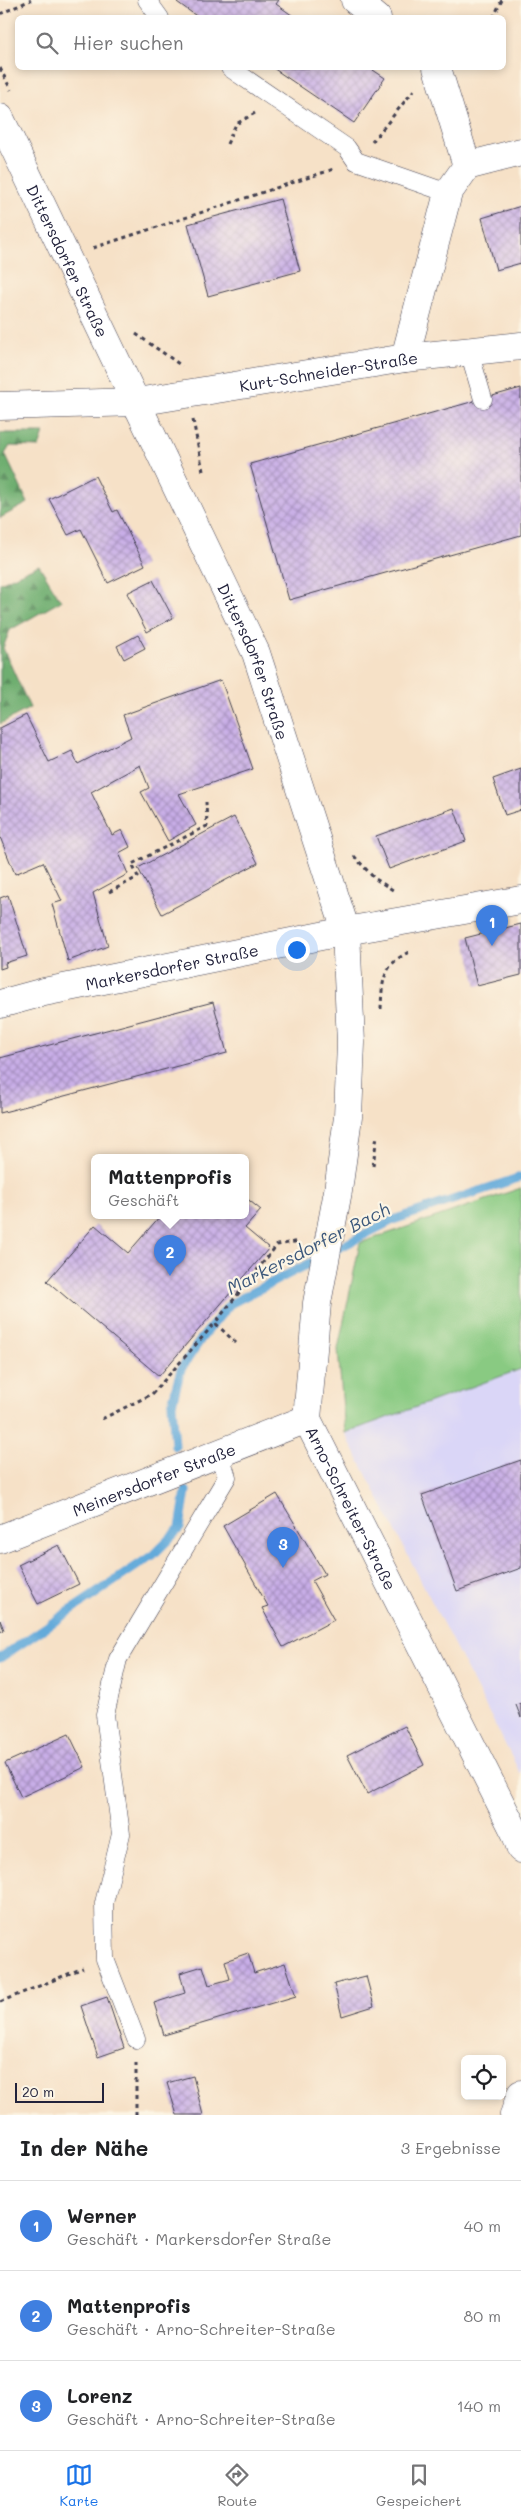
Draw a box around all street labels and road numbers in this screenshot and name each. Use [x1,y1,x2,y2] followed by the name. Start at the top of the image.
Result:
[23,181,114,340] street label: Dittersdorfer Straße
[238,346,419,396] street label: Kurt-Schneider-Straße
[213,579,294,742] street label: Dittersdorfer Straße
[83,938,260,994] street label: Markersdorfer Straße
[302,1423,402,1593] street label: Arno-Schreiter-Straße
[69,1438,238,1520] street label: Meinersdorfer Straße

